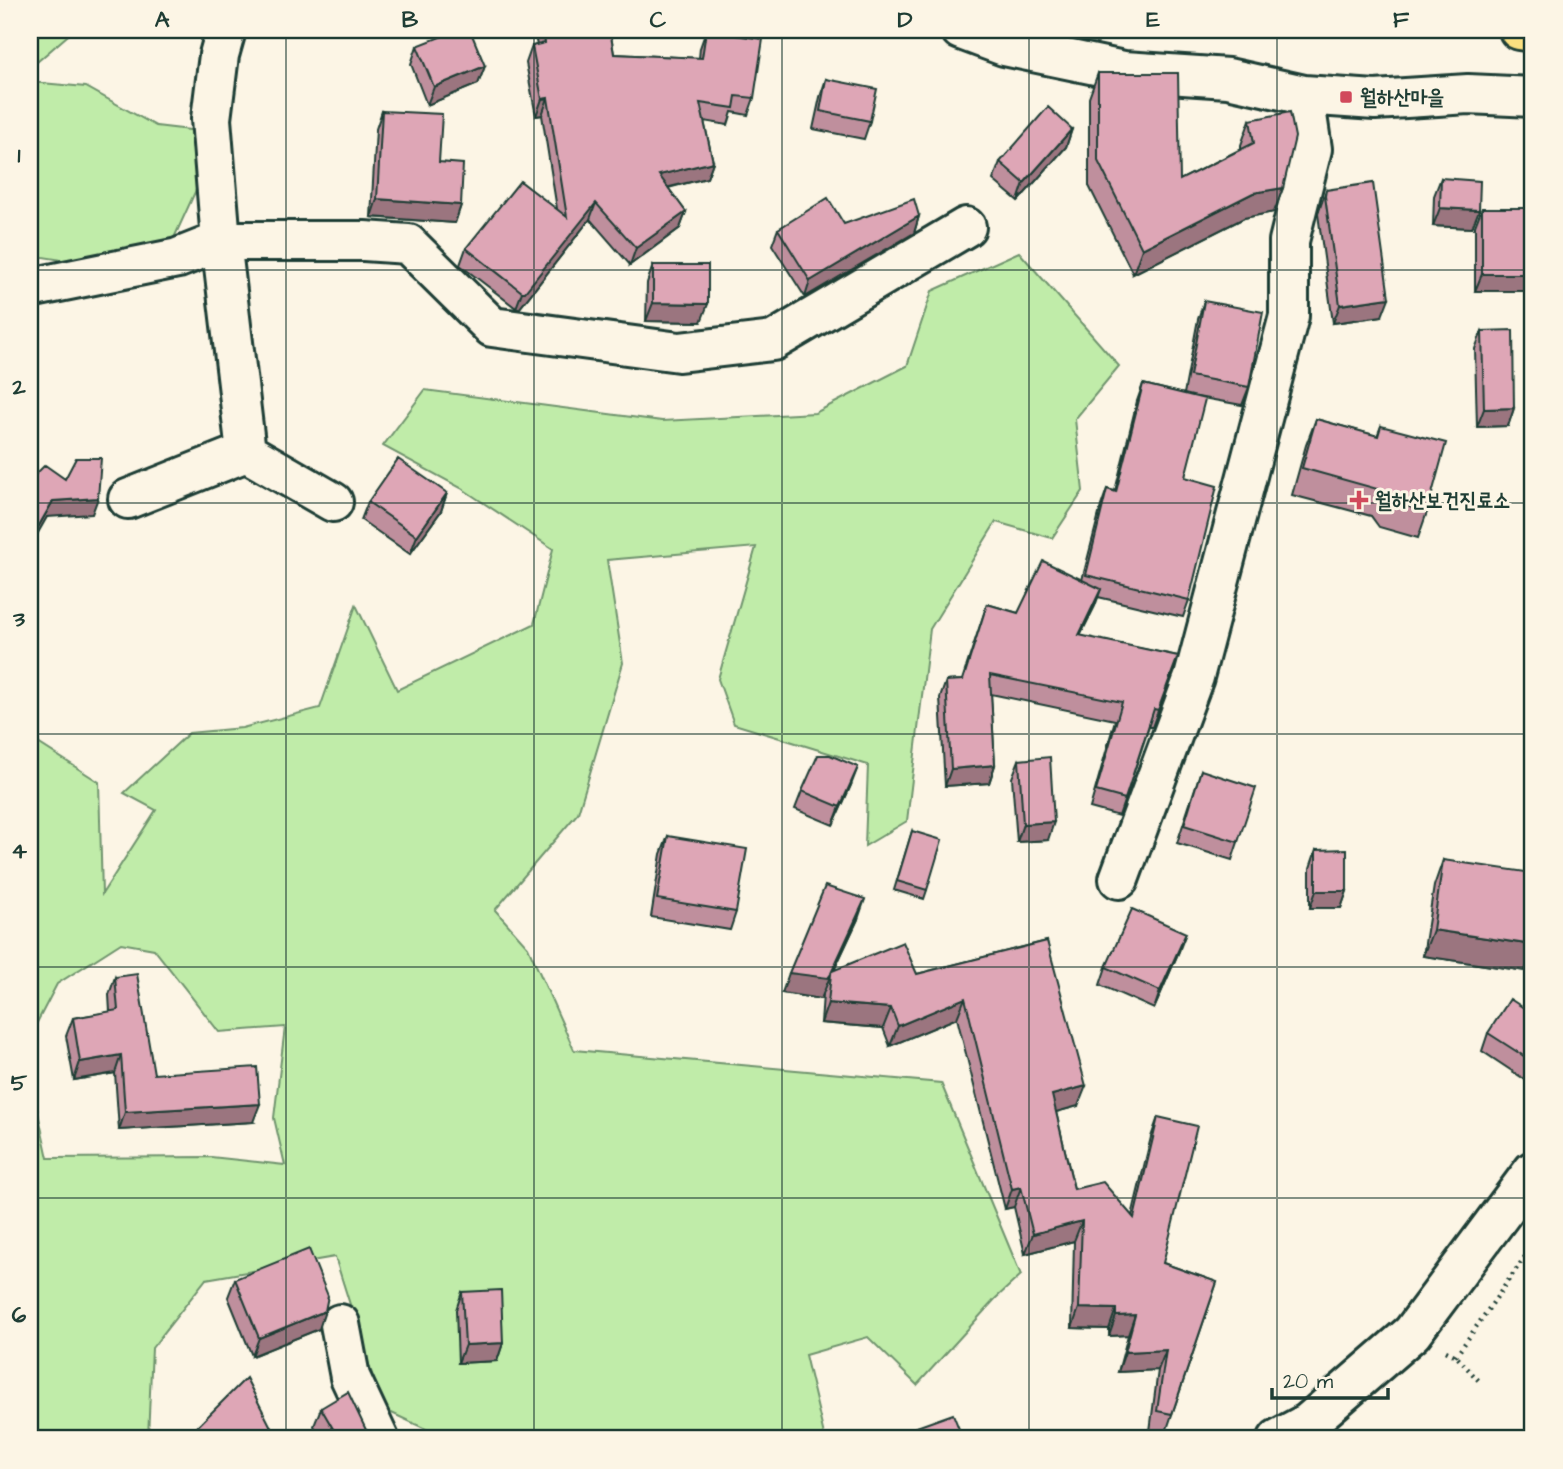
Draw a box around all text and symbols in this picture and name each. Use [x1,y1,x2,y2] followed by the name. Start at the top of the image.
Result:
[155,4,170,36] text: A
[402,4,419,36] text: B
[650,4,667,36] text: C
[898,4,913,36] text: D
[1146,4,1160,36] text: E
[1393,4,1410,36] text: F
[1360,83,1445,112] place label: 월하산마을
[1338,89,1354,105] marker: 월하산마을
[18,139,21,171] text: 1
[11,371,26,403] text: 2
[1375,486,1510,515] place label: 월하산보건진료소
[1349,490,1369,510] marker: 월하산보건진료소
[12,603,25,635] text: 3
[11,835,27,867] text: 4
[11,1067,28,1099] text: 5
[12,1299,27,1331] text: 6
[1272,1357,1388,1401] scale bar
[1283,1367,1334,1396] text: 20 m

